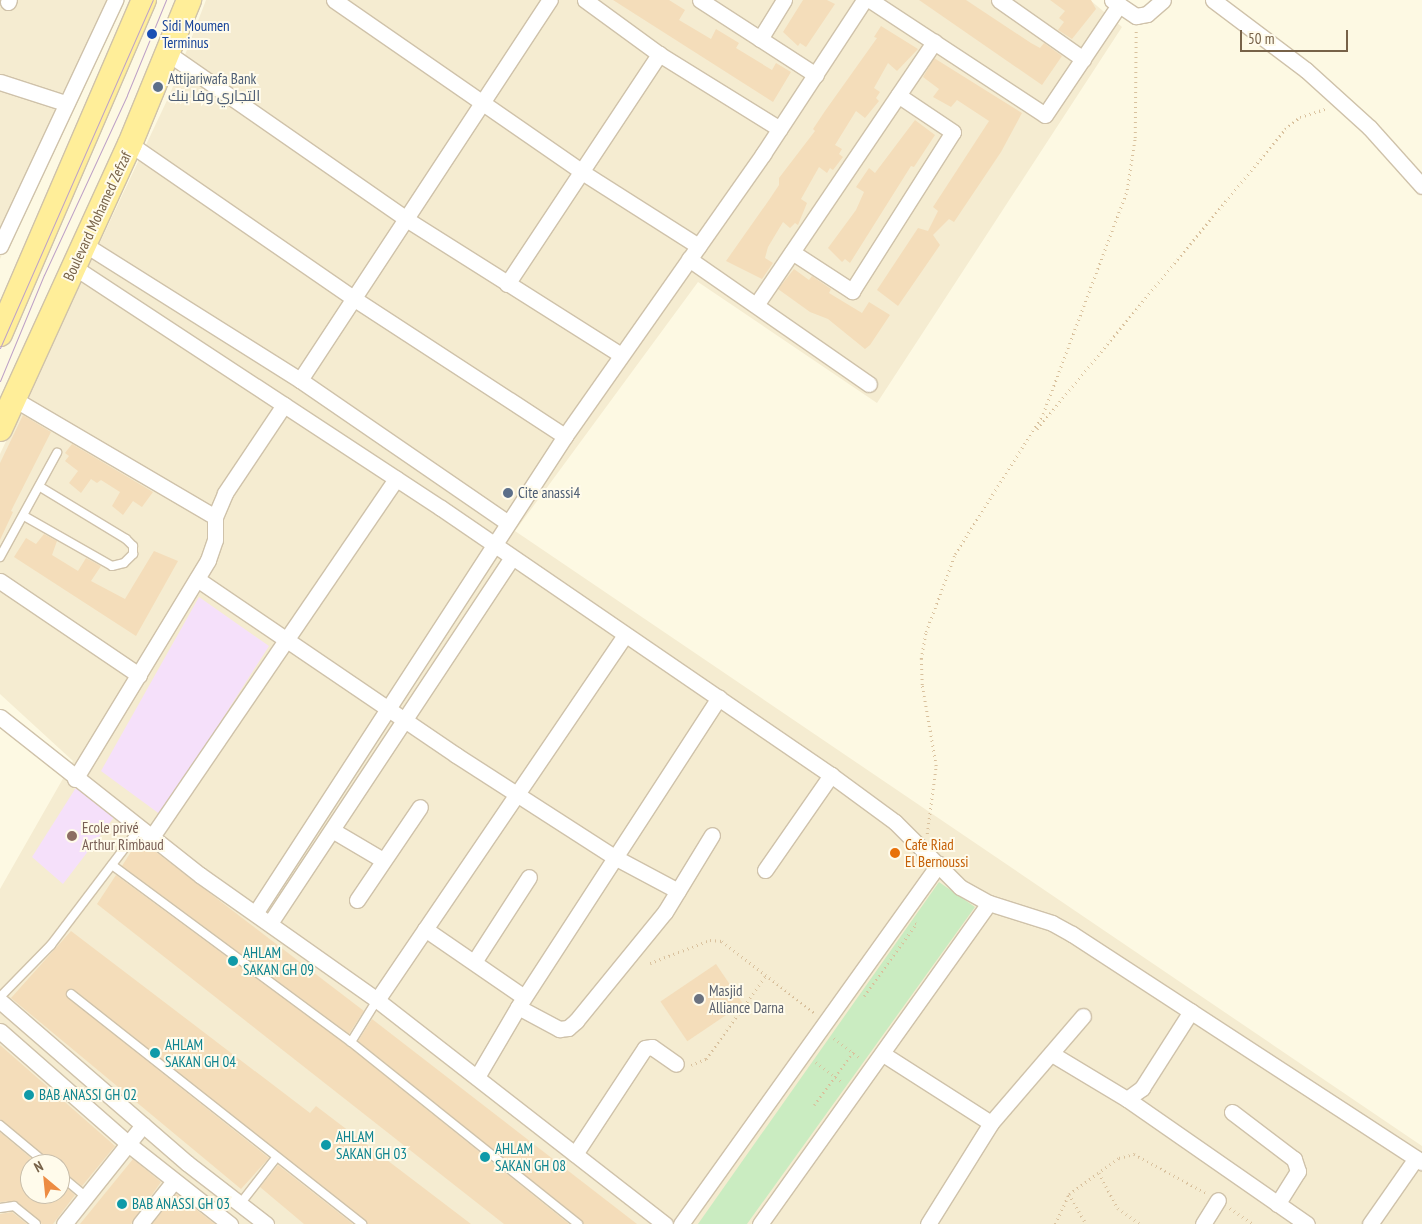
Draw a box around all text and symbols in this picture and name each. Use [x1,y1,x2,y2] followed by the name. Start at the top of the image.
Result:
[162,16,230,51] place label: Sidi Moumen Terminus
[1242,20,1350,52] scale bar
[146,28,158,40] marker: Sidi Moumen Terminus
[1248,29,1274,48] text: 50 m
[168,69,260,104] place label: Attijariwafa Bank التجاري وفا بنك
[152,81,164,93] marker: Attijariwafa Bank التجاري وفا بنك
[59,148,135,284] street label: Boulevard Mohamed Zefzaf
[518,484,580,502] place label: Cite anassi4
[502,487,514,499] marker: Cite anassi4
[82,818,164,853] place label: Ecole privé Arthur Rimbaud
[66,830,78,842] marker: Ecole privé Arthur Rimbaud
[905,835,968,870] place label: Cafe Riad El Bernoussi
[889,847,901,859] marker: Cafe Riad El Bernoussi
[243,943,314,978] place label: AHLAM SAKAN GH 09
[227,955,239,967] marker: AHLAM SAKAN GH 09
[709,981,784,1016] place label: Masjid Alliance Darna
[693,993,705,1005] marker: Masjid Alliance Darna
[165,1035,236,1070] place label: AHLAM SAKAN GH 04
[149,1047,161,1059] marker: AHLAM SAKAN GH 04
[39,1086,137,1104] place label: BAB ANASSI GH 02
[23,1089,35,1101] marker: BAB ANASSI GH 02
[336,1127,407,1162] place label: AHLAM SAKAN GH 03
[320,1139,332,1151] marker: AHLAM SAKAN GH 03
[495,1139,566,1174] place label: AHLAM SAKAN GH 08
[479,1151,491,1163] marker: AHLAM SAKAN GH 08
[20,1154,70,1204] north arrow
[31,1157,46,1176] text: N
[132,1195,230,1213] place label: BAB ANASSI GH 03
[116,1198,128,1210] marker: BAB ANASSI GH 03

